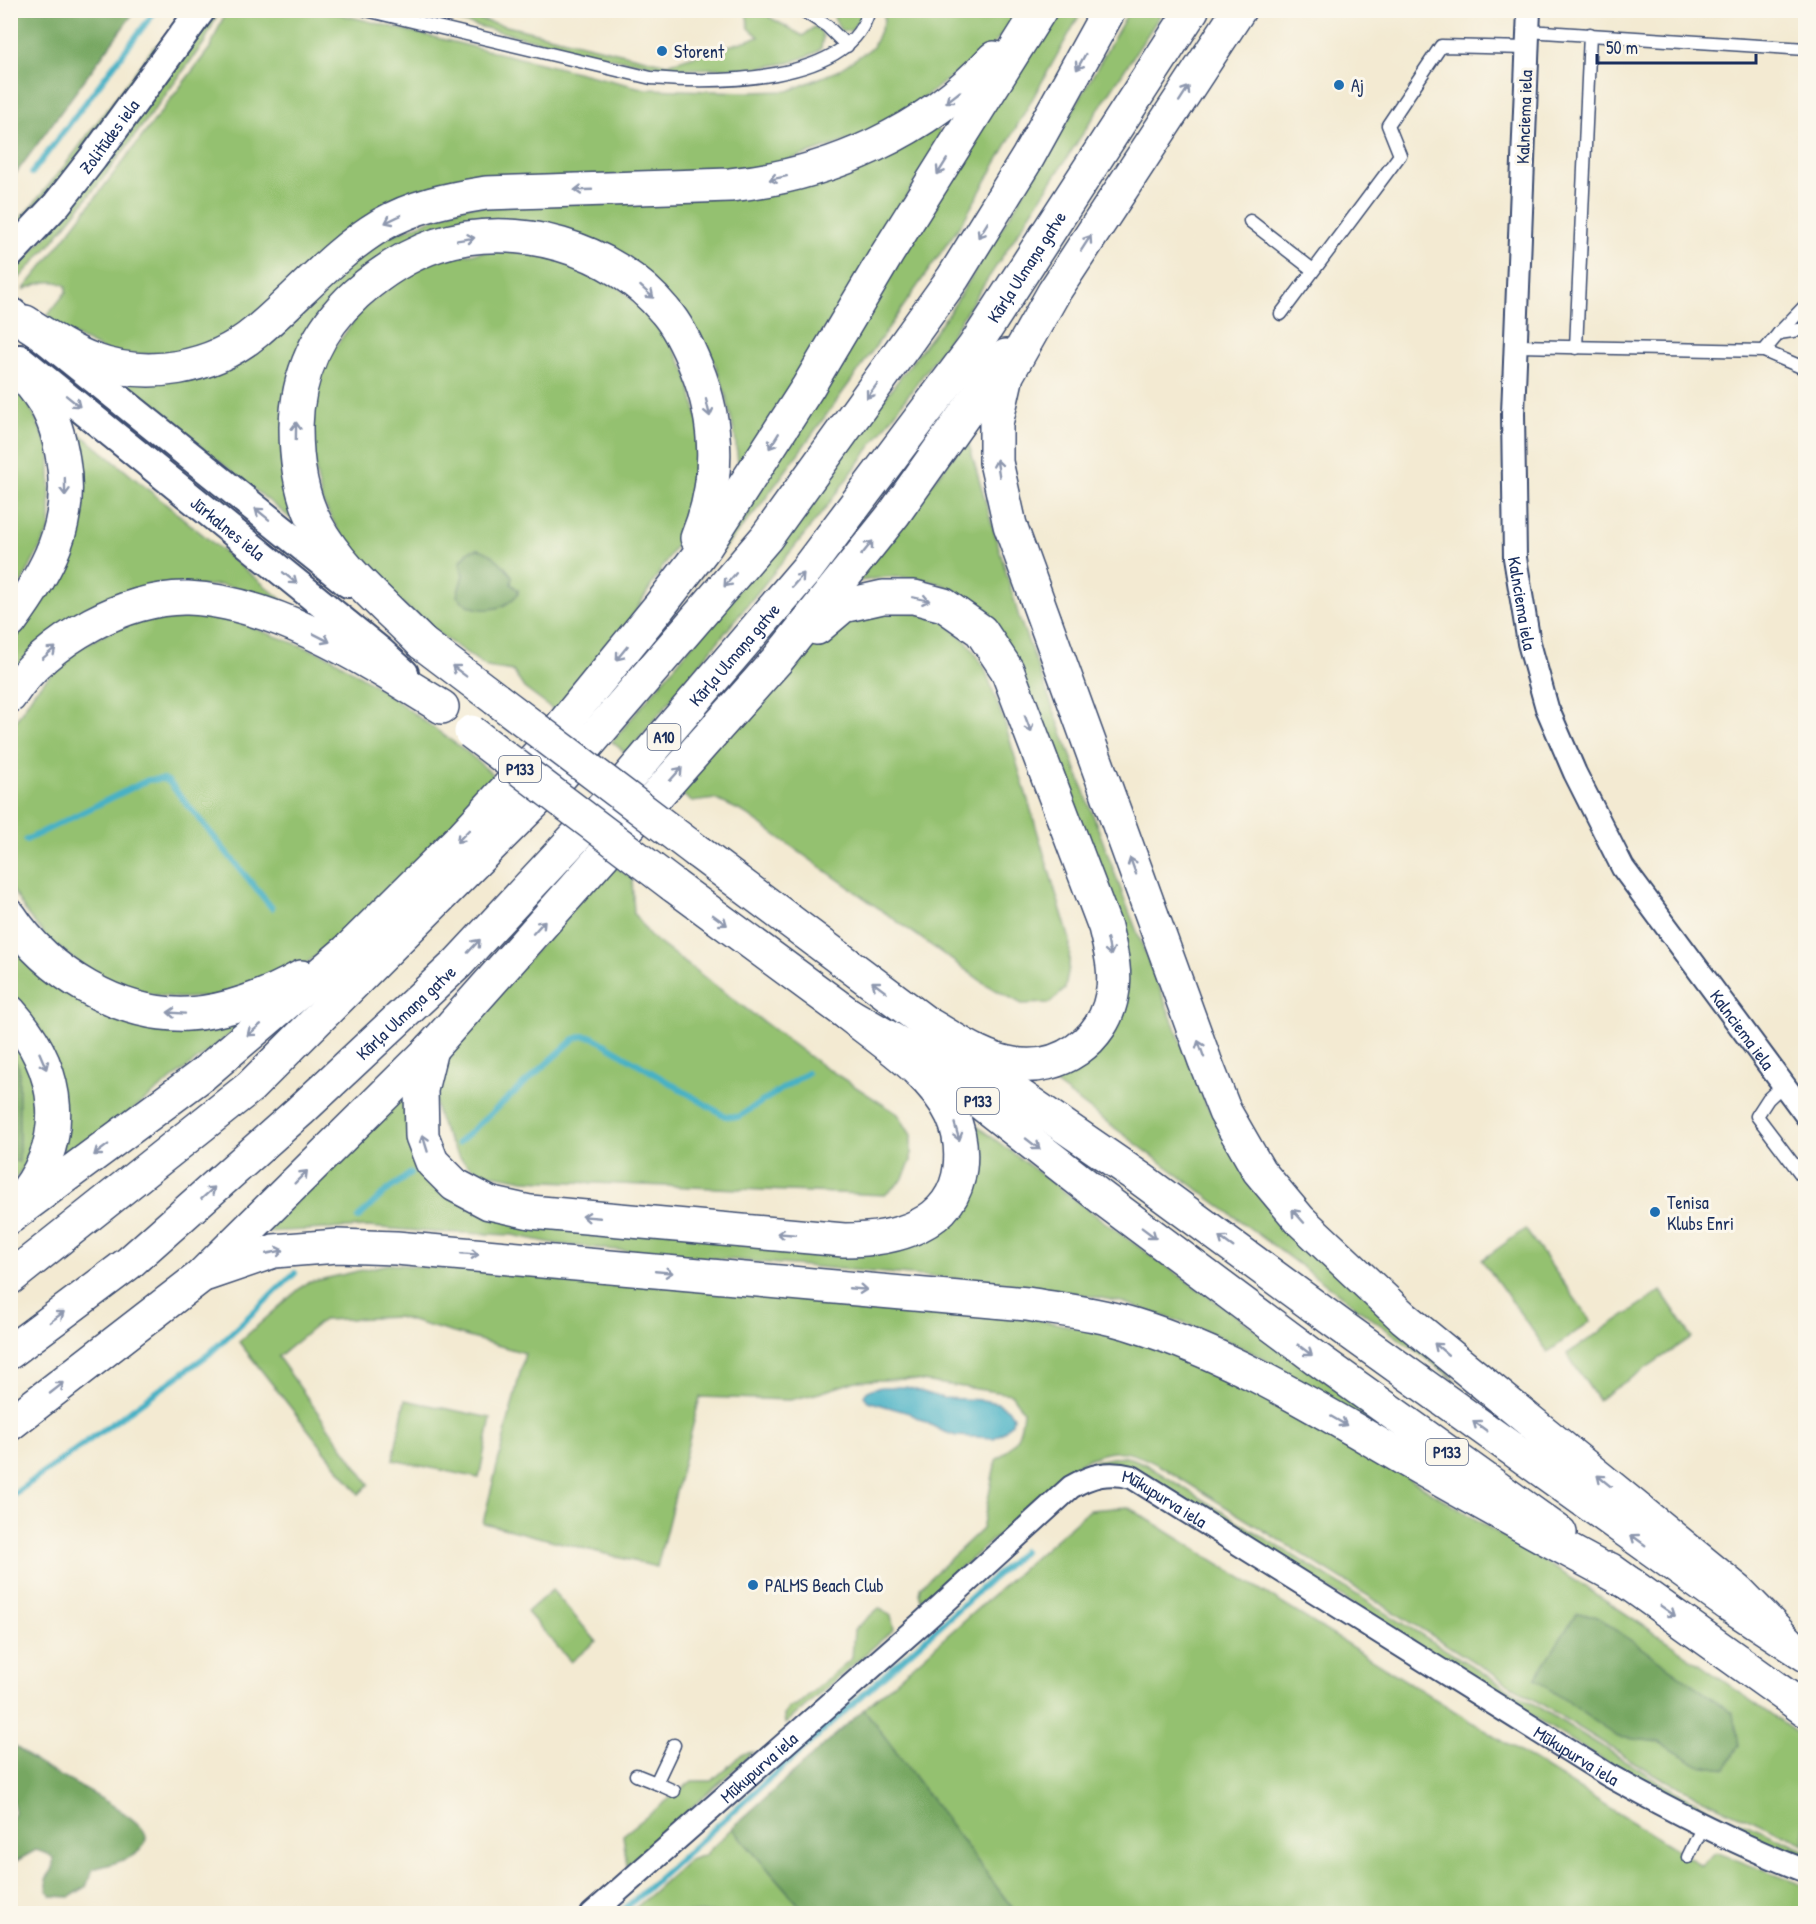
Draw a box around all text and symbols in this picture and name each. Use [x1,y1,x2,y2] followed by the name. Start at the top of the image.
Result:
[1597,27,1756,65] scale bar
[1606,35,1638,60] text: 50 m
[674,39,725,64] place label: Storent
[655,44,669,58] marker: Storent
[1075,53,1087,70] one-way arrow
[1510,70,1538,164] street label: Kalnciema iela
[1351,73,1364,98] place label: Aj
[1332,78,1346,92] marker: Aj
[1178,86,1190,103] one-way arrow
[946,91,962,103] one-way arrow
[73,94,145,179] street label: Zolitūdes iela
[936,158,948,175] one-way arrow
[769,173,788,184] one-way arrow
[574,184,594,196] one-way arrow
[981,206,1071,327] street label: Kārļa Ulmaņa gatve
[384,214,402,225] one-way arrow
[976,221,988,238] one-way arrow
[456,233,475,244] one-way arrow
[1080,236,1092,252] one-way arrow
[639,285,654,299] one-way arrow
[866,382,878,398] one-way arrow
[65,395,81,408] one-way arrow
[703,397,714,417] one-way arrow
[290,421,302,441] one-way arrow
[767,432,779,449] one-way arrow
[992,458,1003,478] one-way arrow
[59,477,71,497] one-way arrow
[185,490,271,566] street label: Jūrkalnes iela
[255,507,271,520] one-way arrow
[861,540,874,556] one-way arrow
[1502,555,1543,653] street label: Kalnciema iela
[282,571,298,584] one-way arrow
[723,572,737,587] one-way arrow
[791,572,804,588] one-way arrow
[912,594,931,606] one-way arrow
[683,597,785,711] street label: Kārļa Ulmaņa gatve
[313,633,331,644] one-way arrow
[616,644,629,660] one-way arrow
[41,646,57,659] one-way arrow
[452,665,468,677] one-way arrow
[1023,714,1034,733] one-way arrow
[648,724,680,750] road number: A10
[499,756,541,782] road number: P133
[669,766,683,781] one-way arrow
[456,829,470,844] one-way arrow
[1127,857,1138,876] one-way arrow
[711,914,727,926] one-way arrow
[532,920,546,935] one-way arrow
[1104,937,1116,956] one-way arrow
[467,939,481,954] one-way arrow
[350,959,461,1065] street label: Kārļa Ulmaņa gatve
[871,981,887,994] one-way arrow
[1705,984,1781,1075] street label: Kalnciema iela
[166,1008,186,1019] one-way arrow
[247,1023,262,1037] one-way arrow
[1194,1040,1205,1059] one-way arrow
[38,1051,49,1069] one-way arrow
[957,1088,999,1114] road number: P133
[952,1122,964,1141] one-way arrow
[419,1134,430,1153] one-way arrow
[1025,1138,1041,1151] one-way arrow
[93,1144,109,1157] one-way arrow
[294,1169,309,1184] one-way arrow
[200,1186,215,1200] one-way arrow
[1667,1190,1734,1236] place label: Tenisa Klubs Enri
[1648,1205,1662,1219] marker: Tenisa Klubs Enri
[1291,1209,1305,1224] one-way arrow
[582,1211,602,1222] one-way arrow
[1141,1226,1157,1239] one-way arrow
[776,1228,796,1239] one-way arrow
[1219,1236,1235,1248] one-way arrow
[265,1246,284,1257] one-way arrow
[459,1249,479,1260] one-way arrow
[653,1267,673,1278] one-way arrow
[848,1284,867,1295] one-way arrow
[49,1311,65,1323] one-way arrow
[1433,1342,1449,1355] one-way arrow
[1297,1343,1313,1356] one-way arrow
[49,1381,65,1394] one-way arrow
[1330,1416,1347,1428] one-way arrow
[1472,1420,1488,1432] one-way arrow
[1426,1439,1468,1465] road number: P133
[1120,1463,1212,1534] street label: Mūkupurva iela
[1597,1474,1612,1488] one-way arrow
[1630,1534,1647,1546] one-way arrow
[765,1573,884,1598] place label: PALMS Beach Club
[746,1578,760,1592] marker: PALMS Beach Club
[1660,1605,1676,1617] one-way arrow
[1529,1719,1624,1791] street label: Mūkupurva iela
[714,1726,803,1808] street label: Mūkupurva iela

